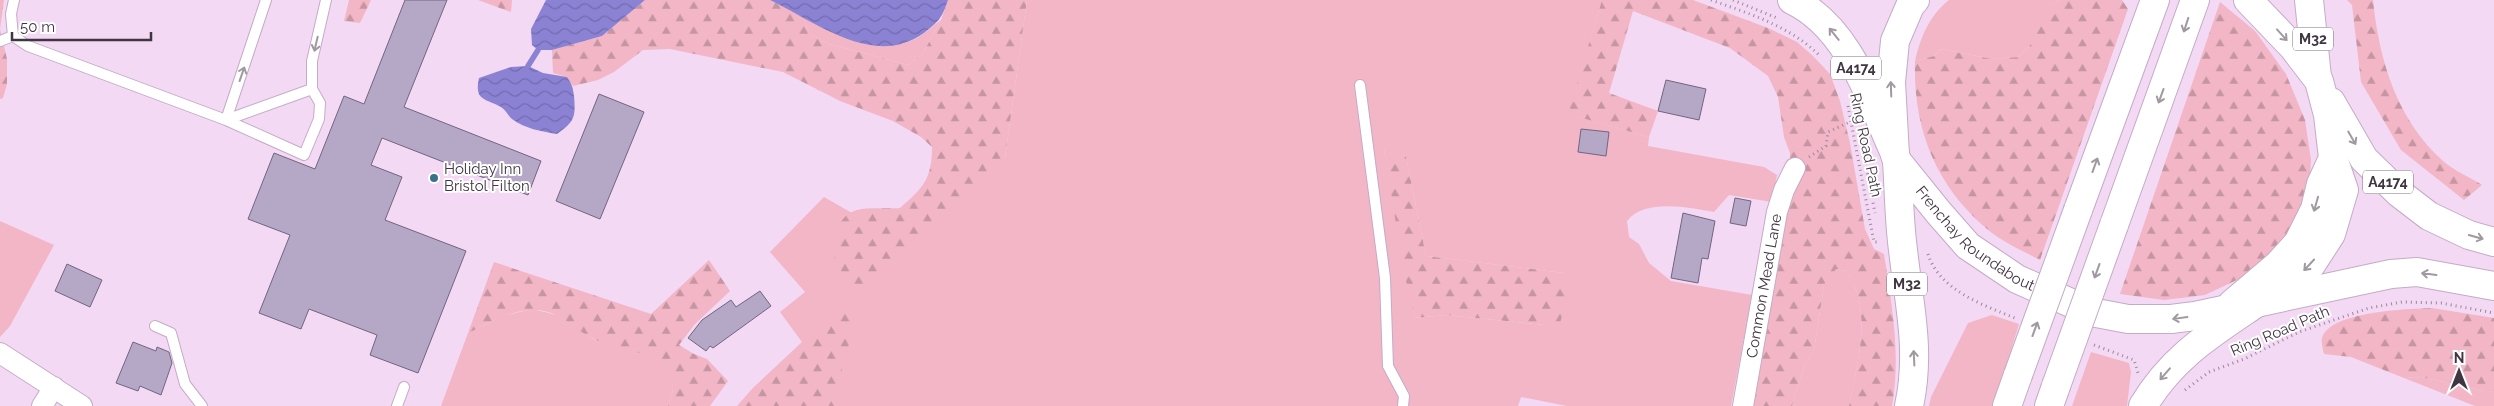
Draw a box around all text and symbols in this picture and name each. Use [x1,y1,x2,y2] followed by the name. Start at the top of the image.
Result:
[12,10,151,42] scale bar
[2181,17,2191,33] one-way arrow
[20,18,55,36] text: 50 m
[1829,28,1840,41] one-way arrow
[2277,28,2288,41] one-way arrow
[2293,28,2333,50] road number: M32
[311,36,320,52] one-way arrow
[1831,56,1881,80] road number: A4174
[237,66,247,82] one-way arrow
[1887,81,1896,97] one-way arrow
[2156,88,2165,103] one-way arrow
[1846,91,1886,199] street label: Ring Road Path
[2347,131,2357,146] one-way arrow
[2091,157,2100,173] one-way arrow
[444,160,530,195] place label: Holiday Inn Bristol Filton
[2363,170,2413,193] road number: A4174
[428,172,440,184] marker: Holiday Inn Bristol Filton
[1912,182,2037,295] street label: Frenchay Roundabout
[2311,195,2321,211] one-way arrow
[1743,212,1786,359] street label: Common Mead Lane
[2468,233,2484,243] one-way arrow
[2303,259,2315,272] one-way arrow
[2092,263,2101,279] one-way arrow
[2421,269,2437,279] one-way arrow
[1887,272,1927,296] road number: M32
[2228,302,2332,360] street label: Ring Road Path
[2172,313,2188,323] one-way arrow
[2031,322,2040,337] one-way arrow
[2434,346,2484,396] north arrow
[1910,350,1919,366] one-way arrow
[2454,350,2464,366] text: N
[2159,368,2170,381] one-way arrow

